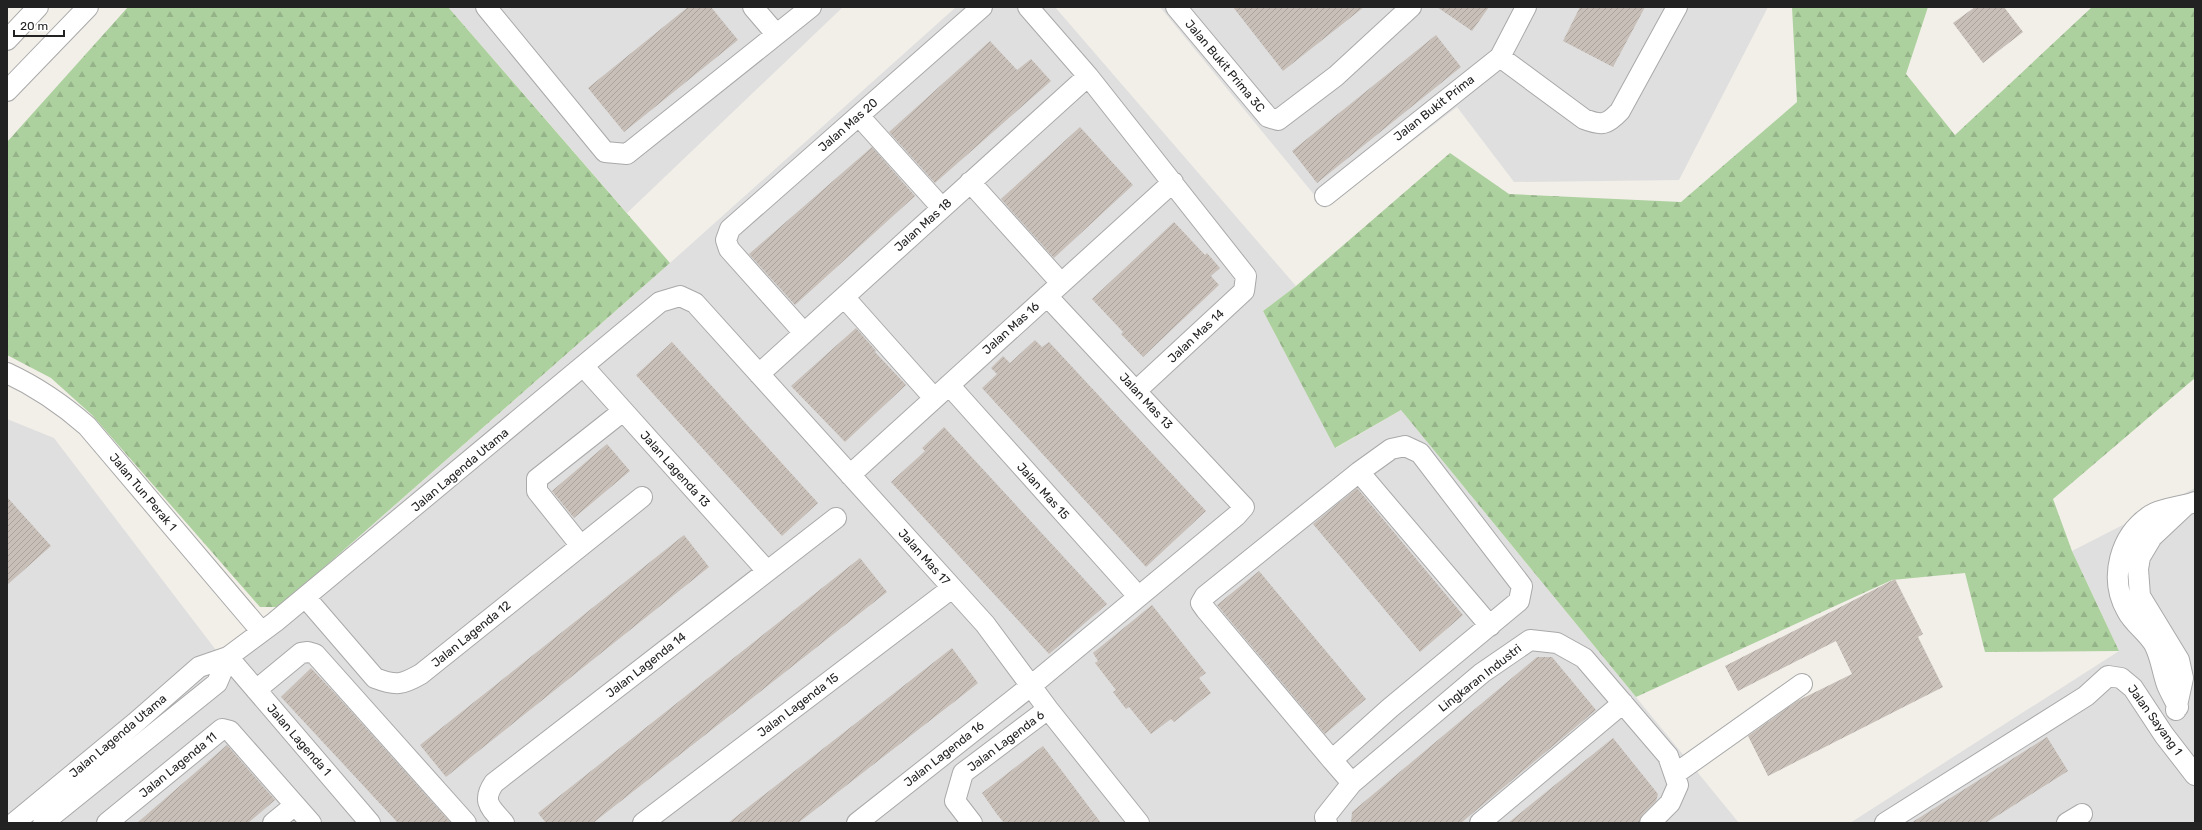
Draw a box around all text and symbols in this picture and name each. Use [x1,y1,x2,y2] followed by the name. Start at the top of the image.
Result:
[14,12,64,38] scale bar
[1182,17,1268,115] street label: Jalan Bukit Prima 3C
[20,19,48,33] text: 20 m
[1391,72,1477,144] street label: Jalan Bukit Prima
[816,96,880,154] street label: Jalan Mas 20
[892,196,954,254] street label: Jalan Mas 18
[980,299,1042,357] street label: Jalan Mas 16
[1165,306,1227,366] street label: Jalan Mas 14
[1116,370,1176,432] street label: Jalan Mas 13
[409,425,511,515] street label: Jalan Lagenda Utama
[637,428,713,510] street label: Jalan Lagenda 13
[107,450,179,534] street label: Jalan Tun Perak 1
[1014,460,1072,522] street label: Jalan Mas 15
[895,526,953,588] street label: Jalan Mas 17
[429,598,513,670] street label: Jalan Lagenda 12
[603,629,689,701] street label: Jalan Lagenda 14
[1436,641,1524,715] street label: Lingkaran Industri
[755,670,841,740] street label: Jalan Lagenda 15
[2125,682,2185,758] street label: Jalan Sayang 1
[67,691,169,781] street label: Jalan Lagenda Utama
[264,701,334,779] street label: Jalan Lagenda 1
[965,708,1047,774] street label: Jalan Lagenda 6
[901,718,987,790] street label: Jalan Lagenda 16
[137,730,219,800] street label: Jalan Lagenda 11

